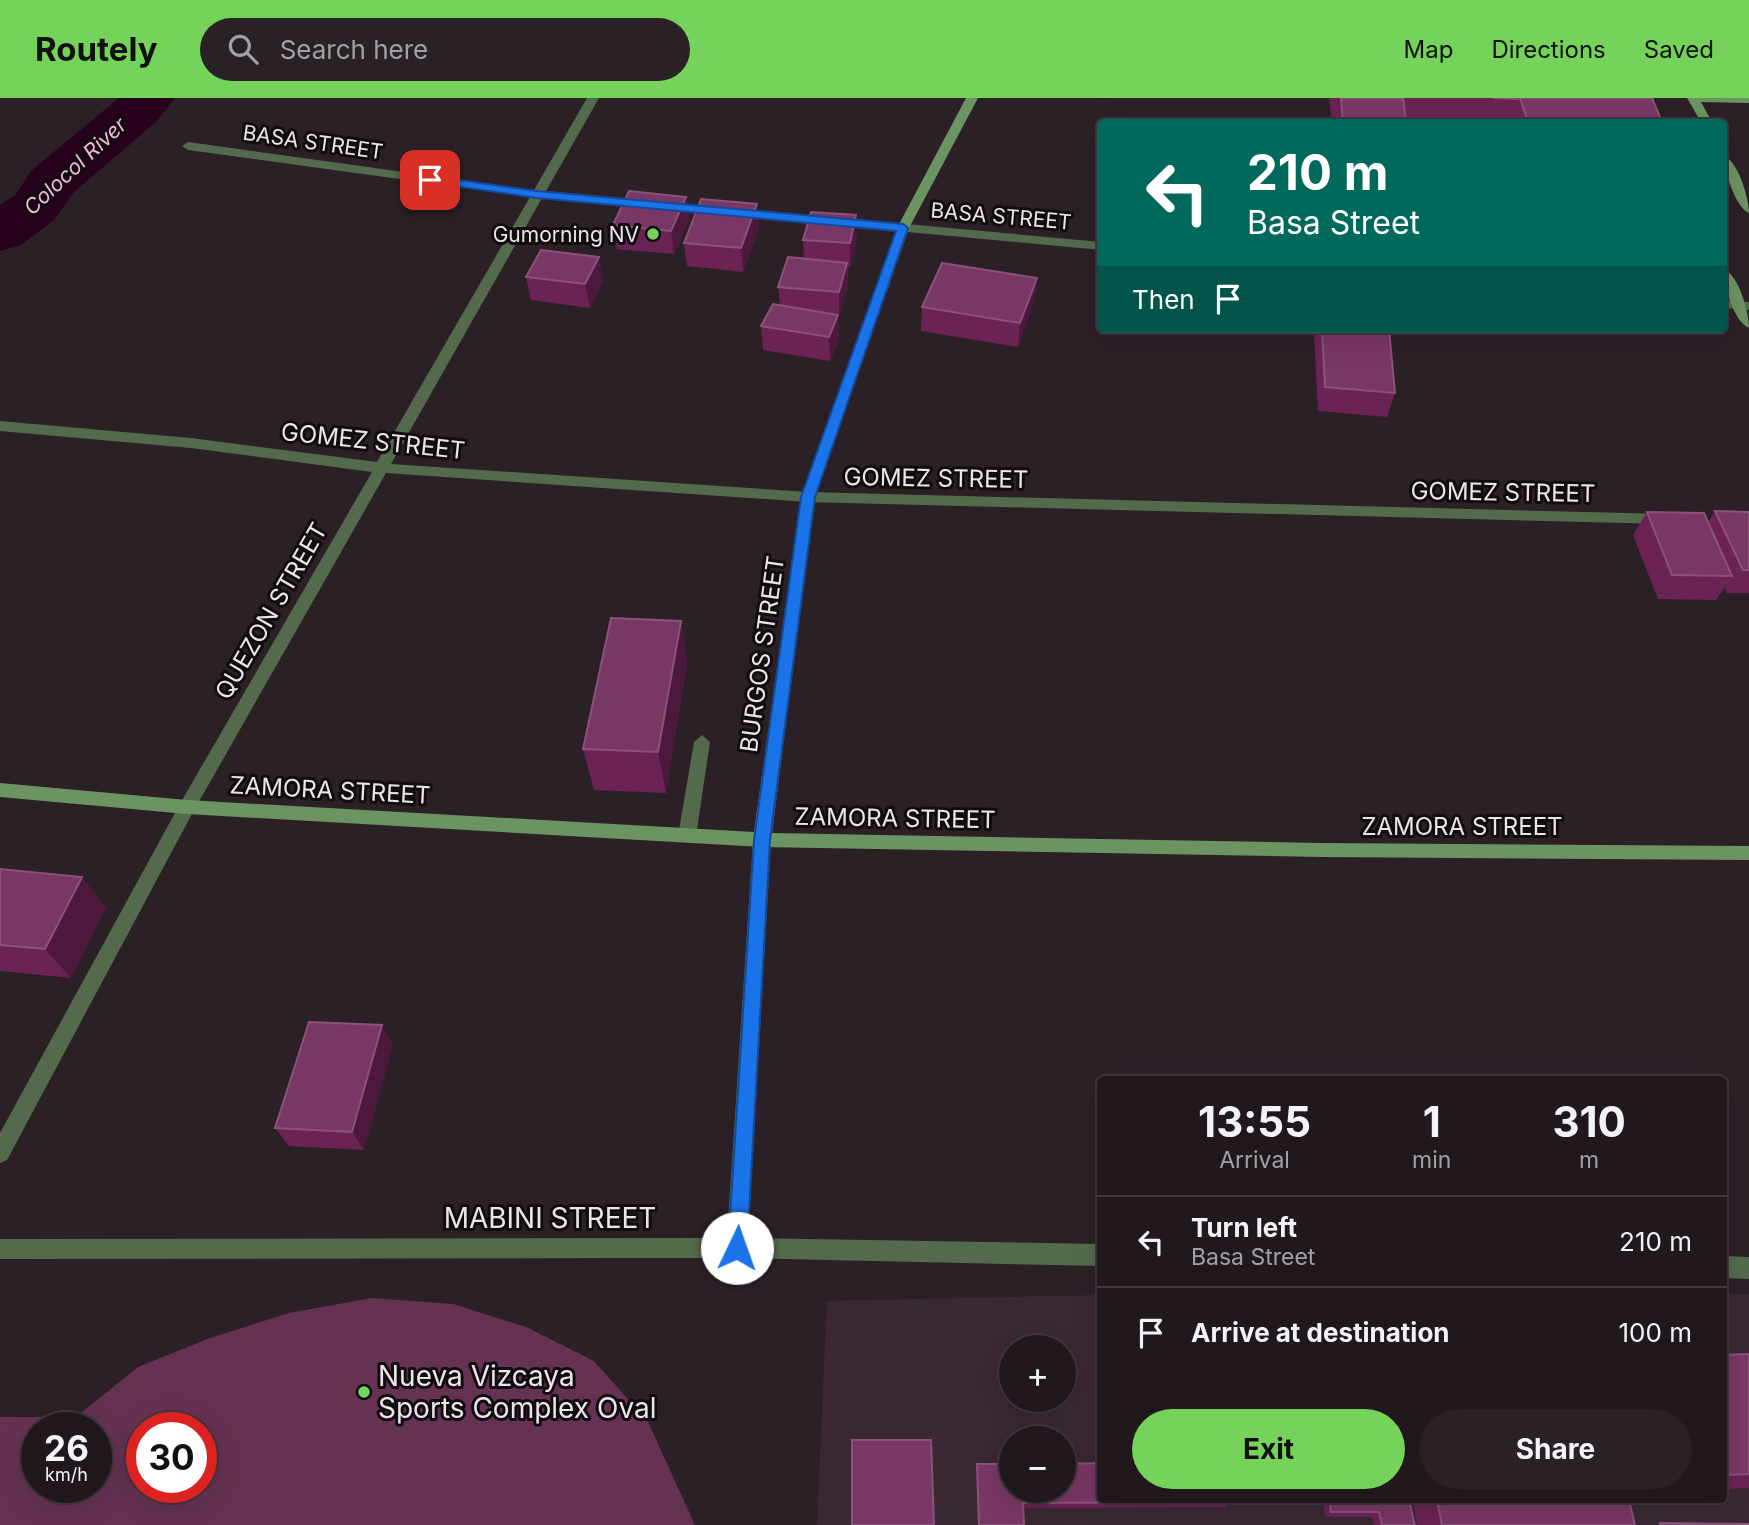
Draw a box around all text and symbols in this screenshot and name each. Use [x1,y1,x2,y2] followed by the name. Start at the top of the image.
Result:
[200,18,690,81] search box
[35,29,158,69] text: Routely
[224,30,262,68] icon: search
[280,34,428,65] text: Search here
[1404,35,1453,64] text: Map
[1491,35,1606,64] text: Directions
[1644,35,1714,64] text: Saved
[18,111,132,220] water label: Colocol River
[241,120,385,164] street label: BASA STREET
[1247,143,1388,202] text: 210 m
[1132,147,1223,238] icon: left
[400,150,460,210] pin
[411,161,449,199] icon: arrive
[929,197,1073,235] street label: BASA STREET
[1247,203,1420,242] text: Basa Street
[493,222,639,247] place label: Gumorning NV
[645,226,661,242] marker: Gumorning NV
[1209,280,1247,318] icon: arrive
[1132,284,1195,315] text: Then
[280,417,466,465] street label: GOMEZ STREET
[843,462,1029,494] street label: GOMEZ STREET
[1410,476,1596,508] street label: GOMEZ STREET
[209,518,333,704] street label: QUEZON STREET
[734,554,790,754] street label: BURGOS STREET
[229,770,431,810] street label: ZAMORA STREET
[794,802,996,834] street label: ZAMORA STREET
[1361,812,1563,841] street label: ZAMORA STREET
[1198,1096,1311,1147] text: 13:55
[1423,1096,1441,1147] text: 1
[1552,1096,1626,1147] text: 310
[1219,1146,1290,1174] text: Arrival
[1412,1146,1451,1174] text: min
[1579,1146,1599,1174] text: m
[444,1201,656,1235] street label: MABINI STREET
[700,1211,774,1285] position arrow
[1191,1212,1297,1243] text: Turn left
[1132,1223,1170,1261] icon: left
[1619,1226,1692,1257] text: 210 m
[1191,1243,1315,1271] text: Basa Street
[1132,1314,1170,1352] icon: arrive
[1191,1317,1450,1348] text: Arrive at destination
[1619,1317,1692,1348] text: 100 m
[999,1335,1076,1503] map controls
[999,1335,1076,1412] button: +
[378,1359,656,1425] place label: Nueva Vizcaya Sports Complex Oval
[356,1384,372,1400] marker: Nueva Vizcaya Sports Complex Oval
[1132,1409,1405,1489] button: Exit
[1419,1409,1692,1489] button: Share
[126,1412,217,1503] speed limit sign: 30
[999,1426,1076,1503] button: −
[44,1427,89,1469] text: 26
[45,1464,88,1485] text: km/h

